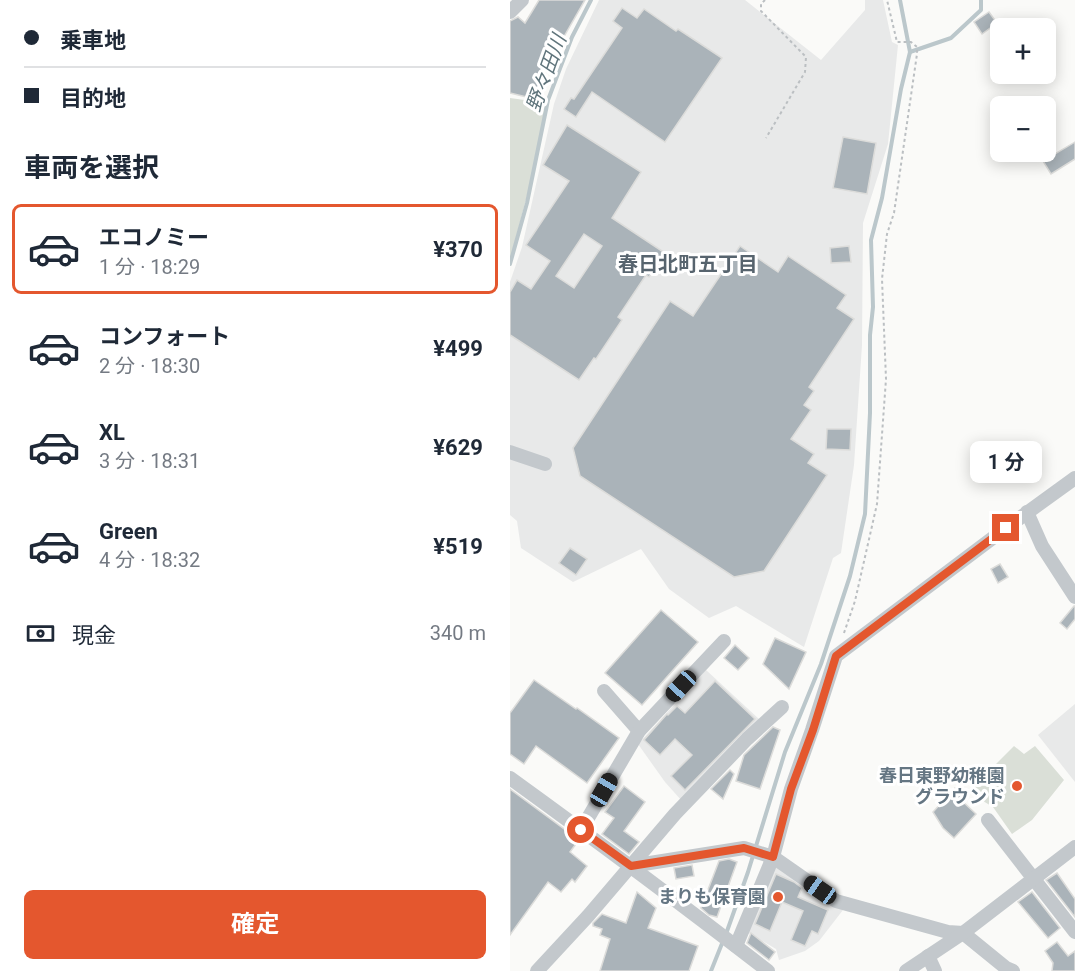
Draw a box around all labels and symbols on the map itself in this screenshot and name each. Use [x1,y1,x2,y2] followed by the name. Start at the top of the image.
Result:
[521,29,572,115] water label: 野々田川
[618,252,758,276] district label: 春日北町五丁目
[970,441,1042,483] callout: 1 分
[992,514,1019,541] route end
[662,667,700,705] car
[879,765,1005,807] place label: 春日東野幼稚園 グラウンド
[587,770,621,810] car
[1010,779,1024,793] marker: 春日東野幼稚園 グラウンド
[567,816,594,843] route start
[800,872,840,908] car
[658,886,766,907] place label: まりも保育園
[771,890,785,904] marker: まりも保育園

